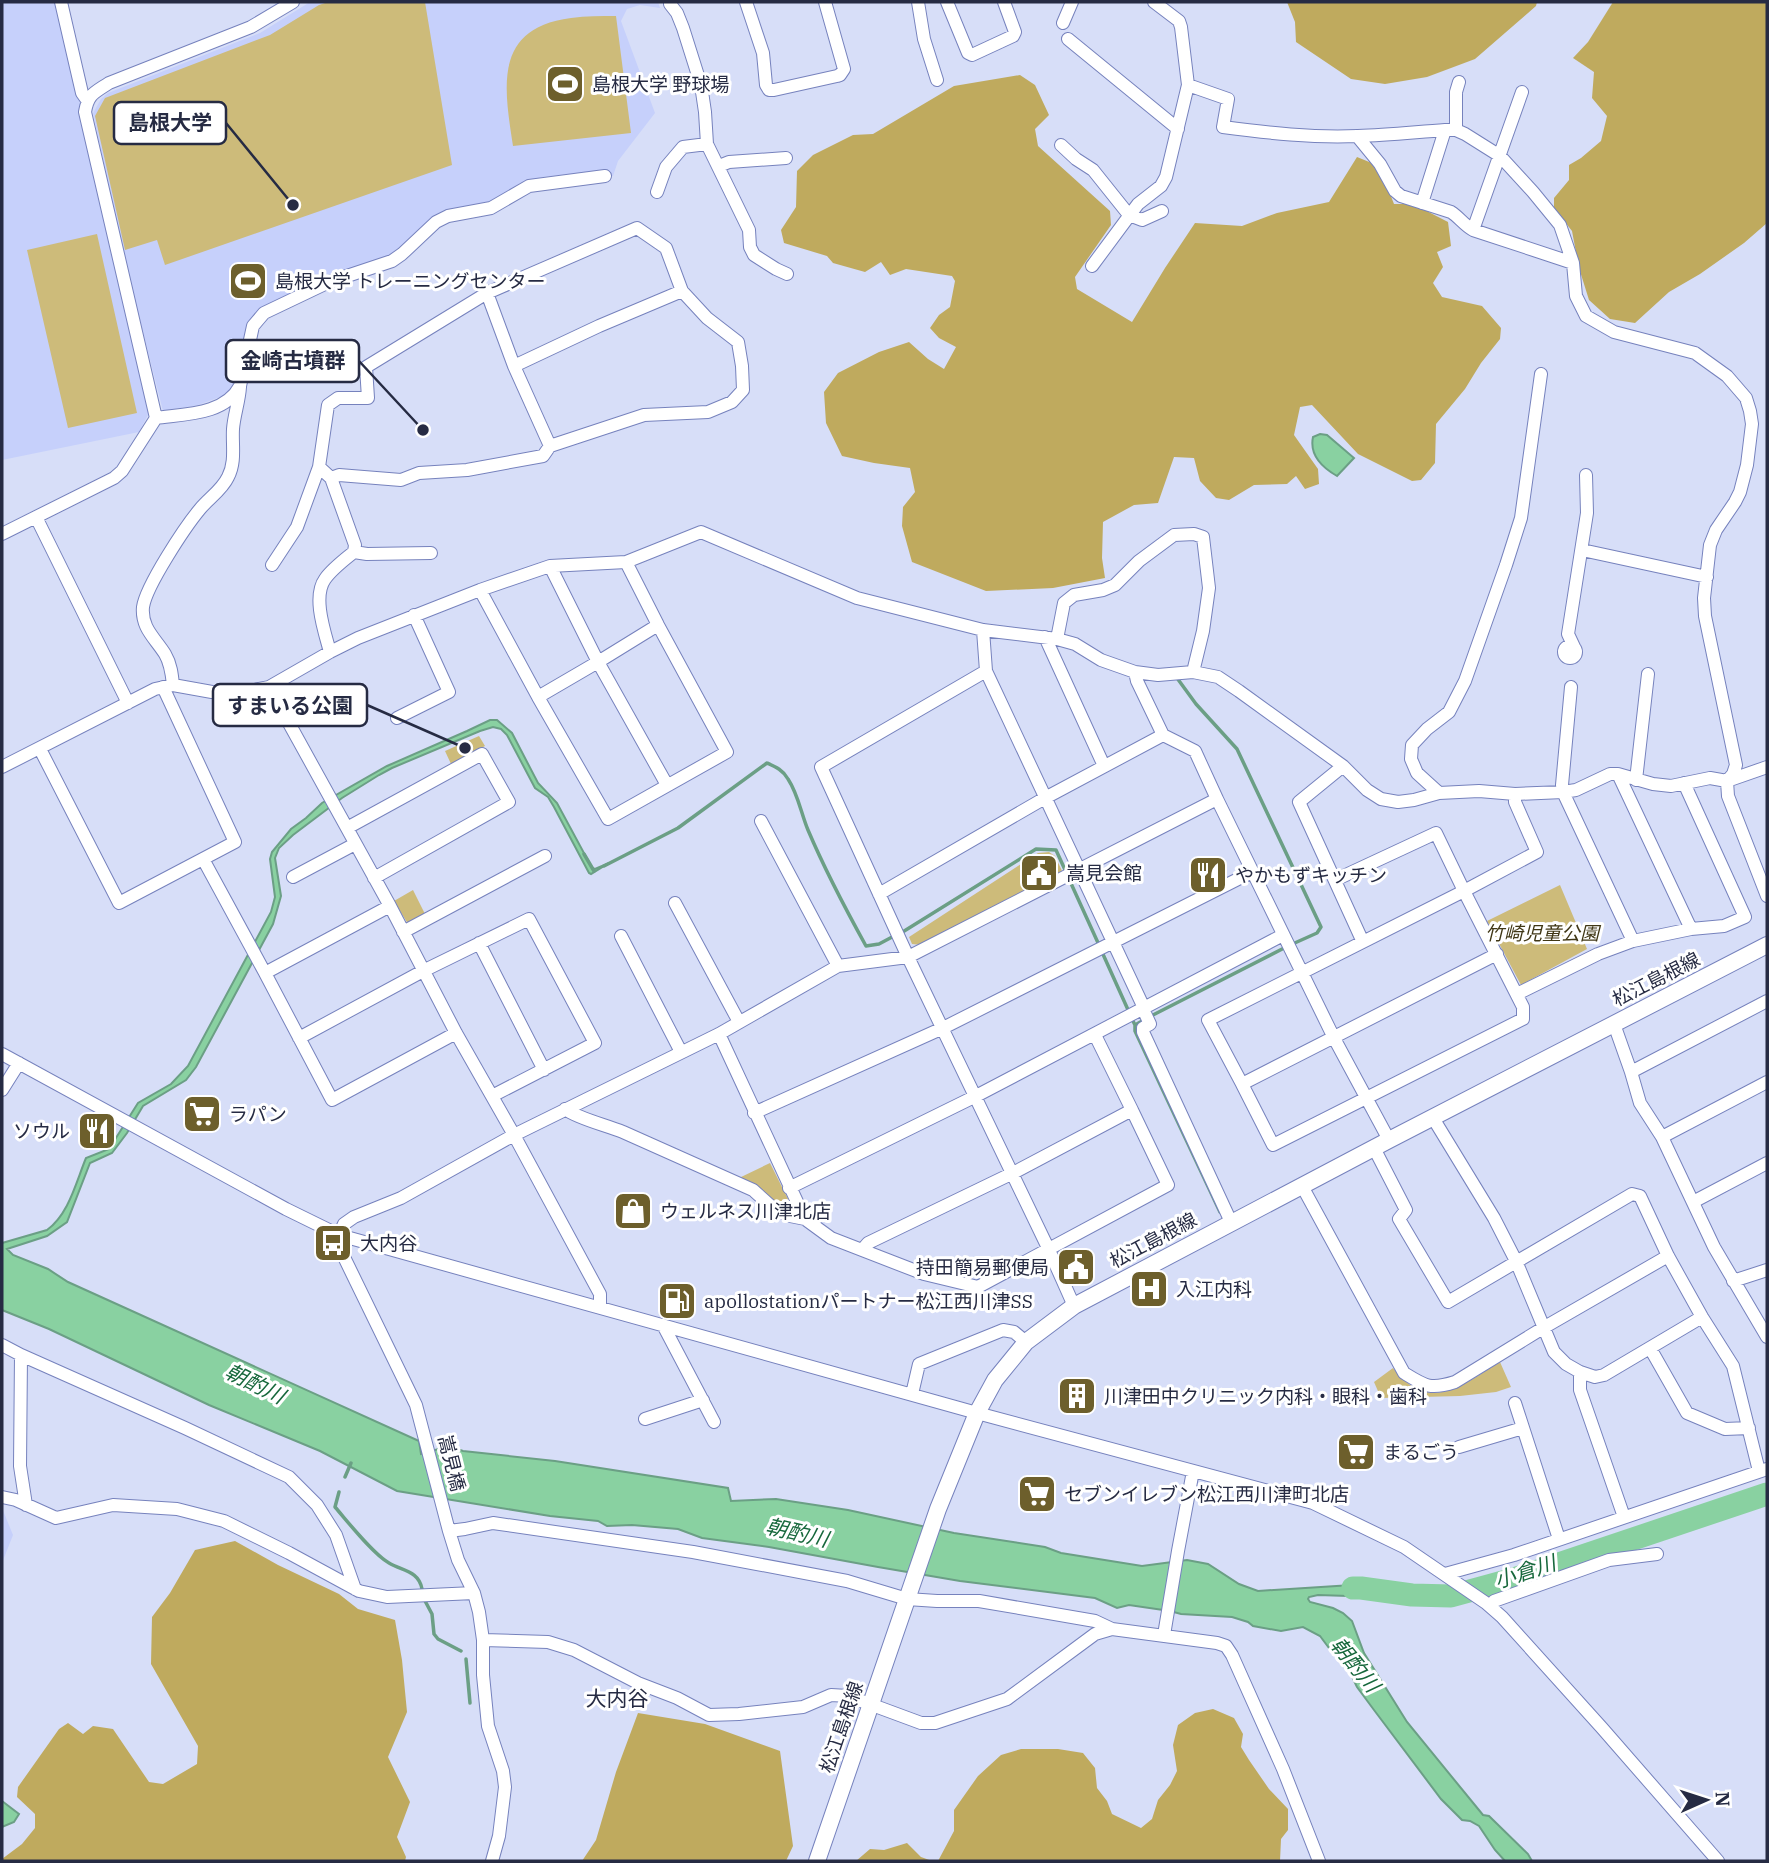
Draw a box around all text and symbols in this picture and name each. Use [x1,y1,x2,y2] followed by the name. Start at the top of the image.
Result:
[544,63,586,105] sports icon: 島根大学 野球場
[592,72,729,96] place label: 島根大学 野球場
[114,102,226,144] callout: 島根大学
[128,108,212,136] text: 島根大学
[227,260,269,302] sports icon: 島根大学 トレーニングセンター
[275,269,545,293] place label: 島根大学 トレーニングセンター
[226,340,359,382] callout: 金崎古墳群
[241,346,346,374] text: 金崎古墳群
[213,684,367,726] callout: すまいる公園
[227,691,353,719] text: すまいる公園
[1018,852,1060,894] public building icon: 嵩見会館
[1187,854,1229,896] restaurant icon: やかもずキッチン
[1066,861,1142,885] place label: 嵩見会館
[1235,863,1387,887] place label: やかもずキッチン
[1485,921,1602,945] park label: 竹崎児童公園
[1608,947,1704,1011] street label: 松江島根線
[181,1093,223,1135] supermarket icon: ラパン
[229,1102,287,1126] place label: ラパン
[76,1110,118,1152] restaurant icon: ソウル
[13,1119,70,1143] place label: ソウル
[612,1190,654,1232] shop icon: ウェルネス川津北店
[660,1199,831,1223] place label: ウェルネス川津北店
[1105,1207,1201,1273] street label: 松江島根線
[312,1222,354,1264] bus stop icon: 大内谷
[360,1231,417,1255] place label: 大内谷
[1055,1246,1097,1288] public building icon: 持田簡易郵便局
[916,1255,1049,1279] place label: 持田簡易郵便局
[1128,1268,1170,1310] hospital icon: 入江内科
[1176,1277,1252,1301] place label: 入江内科
[656,1280,698,1322] fuel station icon: apollostationパートナー松江西川津SS
[704,1289,1033,1313] place label: apollostationパートナー松江西川津SS
[221,1357,292,1410] water label: 朝酌川
[1056,1375,1098,1417] building icon: 川津田中クリニック内科・眼科・歯科
[1104,1384,1427,1408] place label: 川津田中クリニック内科・眼科・歯科
[1335,1431,1377,1473] supermarket icon: まるごう
[433,1432,471,1494] street label: 嵩見橋
[1383,1440,1459,1464] place label: まるごう
[1016,1473,1058,1515] supermarket icon: セブンイレブン松江西川津町北店
[1064,1482,1349,1506] place label: セブンイレブン松江西川津町北店
[763,1511,833,1553] water label: 朝酌川
[1490,1547,1561,1594] water label: 小倉川
[1325,1631,1388,1699] water label: 朝酌川
[814,1678,868,1776] street label: 松江島根線
[586,1684,649,1712] district label: 大内谷
[1671,1765,1741,1835] north arrow
[1711,1791,1735,1807] text: N

